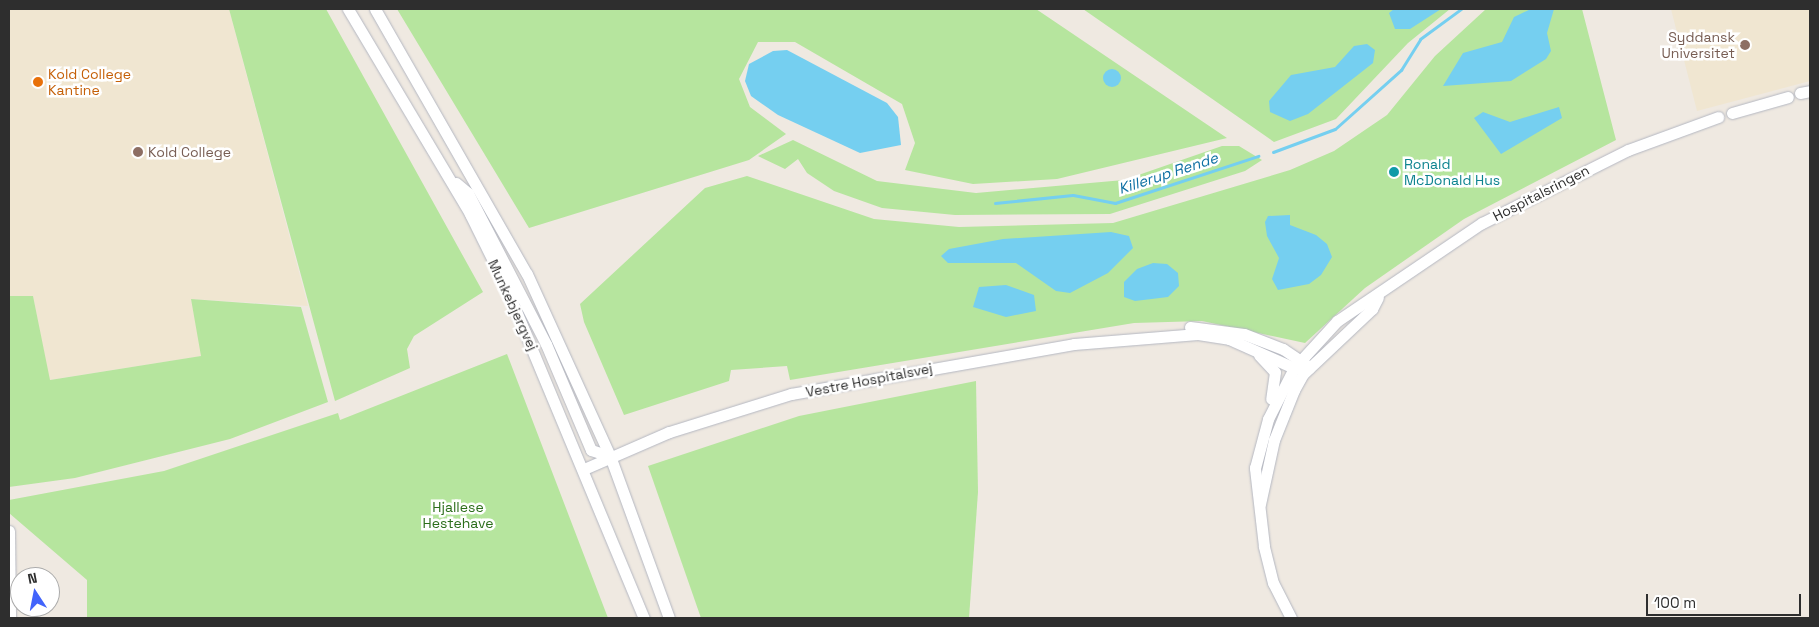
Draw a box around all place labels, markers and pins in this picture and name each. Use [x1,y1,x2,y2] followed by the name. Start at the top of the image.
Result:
[1662,29,1735,62] place label: Syddansk Universitet
[1739,39,1751,51] marker: Syddansk Universitet
[48,66,131,98] place label: Kold College Kantine
[32,76,44,88] marker: Kold College Kantine
[148,144,231,160] place label: Kold College
[132,146,144,158] marker: Kold College
[1404,156,1500,188] place label: Ronald McDonald Hus
[1388,166,1400,178] marker: Ronald McDonald Hus

